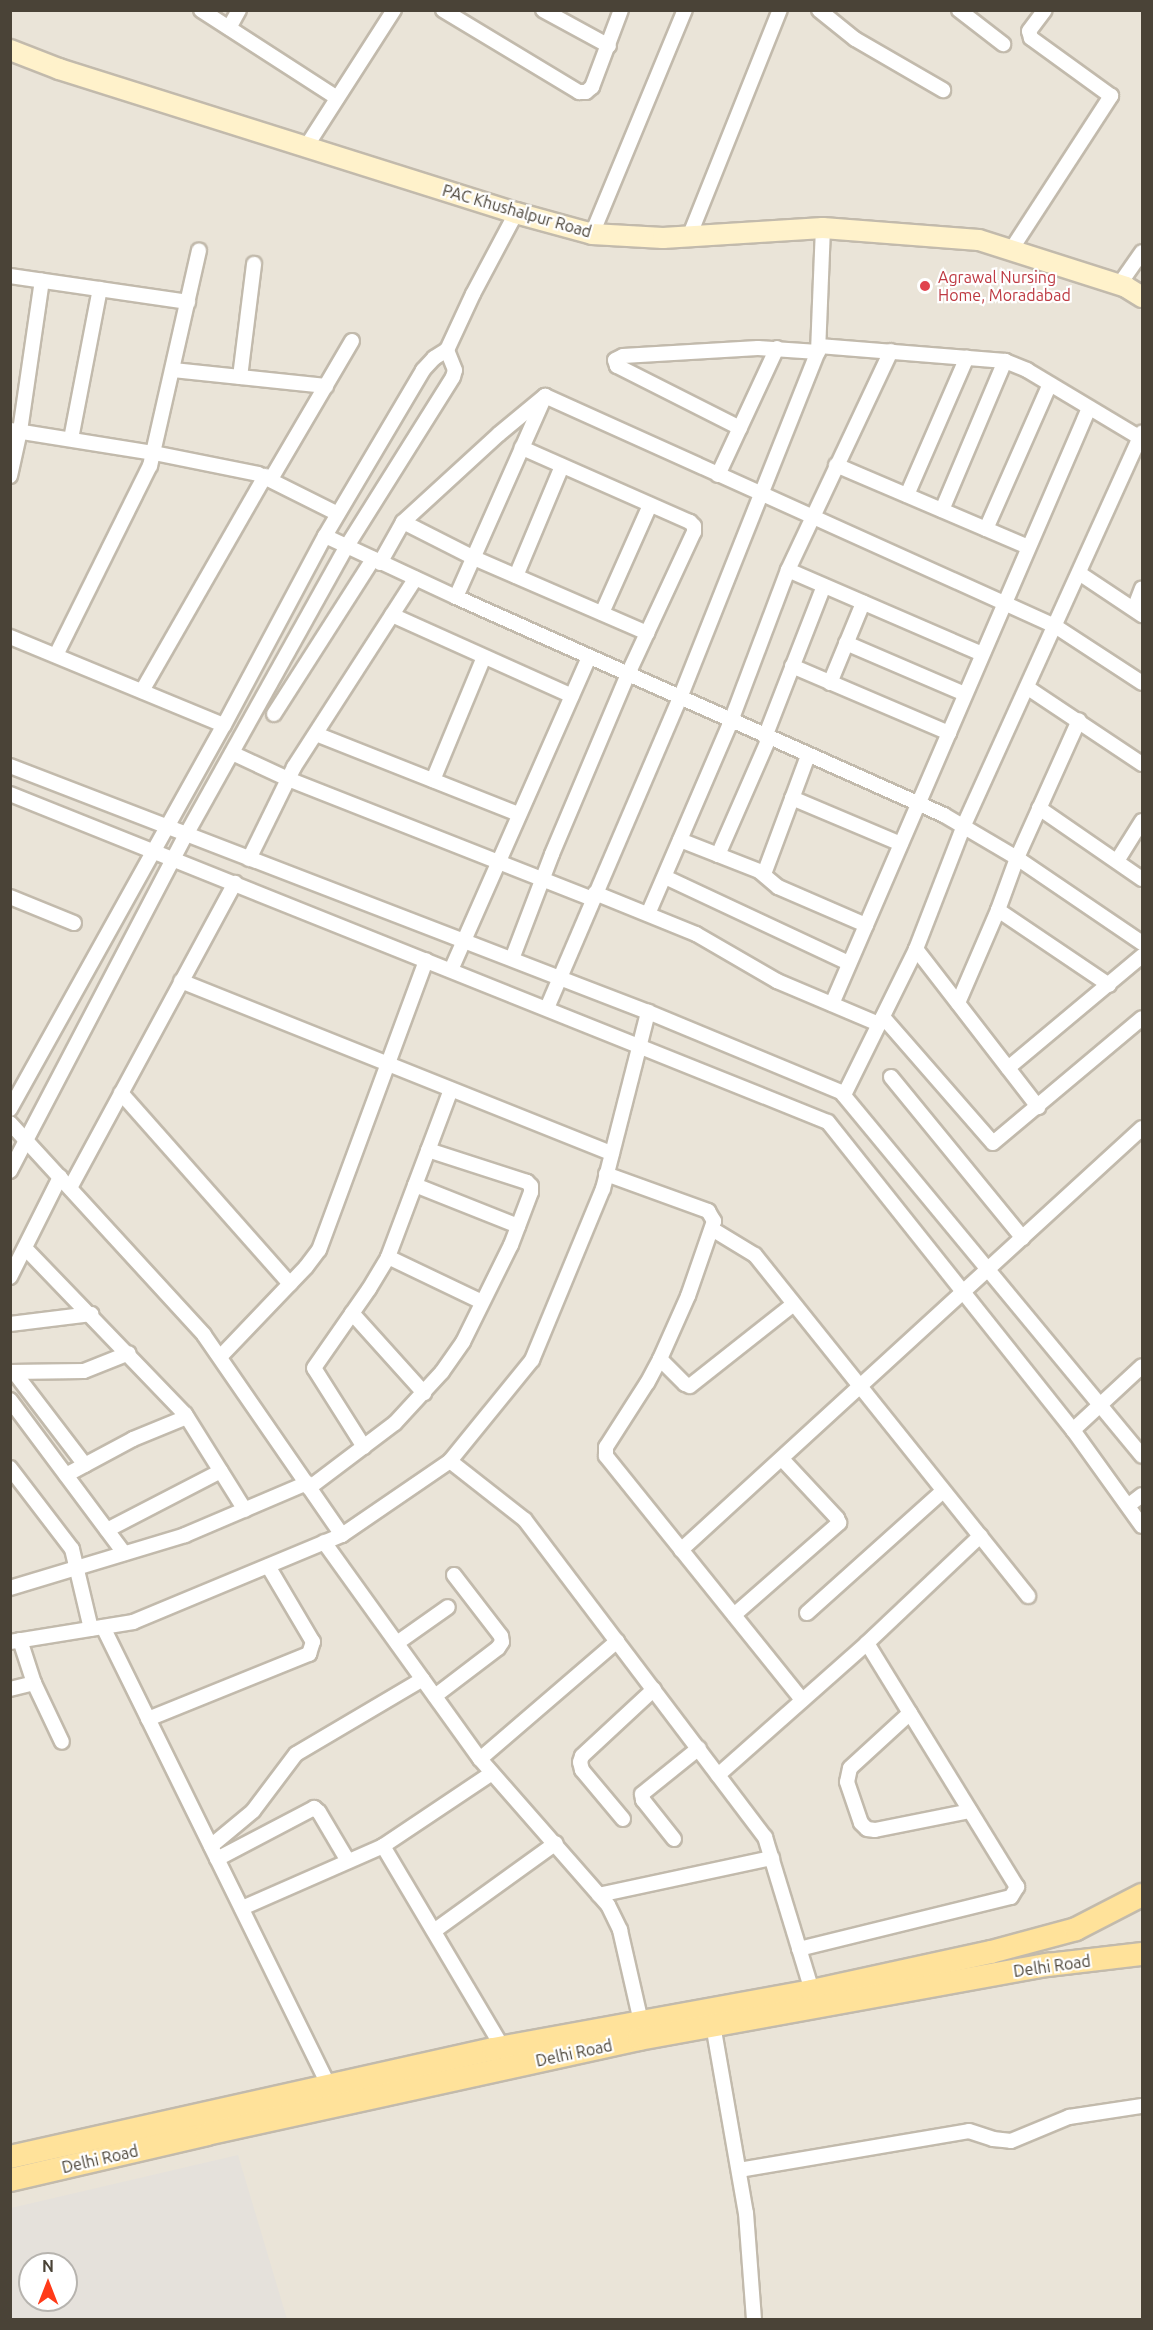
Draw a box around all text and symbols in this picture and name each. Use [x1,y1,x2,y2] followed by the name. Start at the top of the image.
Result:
[440,181,594,241] street label: PAC Khushalpur Road
[938,267,1071,305] place label: Agrawal Nursing Home, Moradabad
[916,277,934,295] marker: Agrawal Nursing Home, Moradabad
[1012,1951,1092,1981] street label: Delhi Road
[534,2036,614,2070] street label: Delhi Road
[60,2141,140,2177] street label: Delhi Road
[18,2252,78,2312] north arrow
[42,2257,54,2275] text: N

